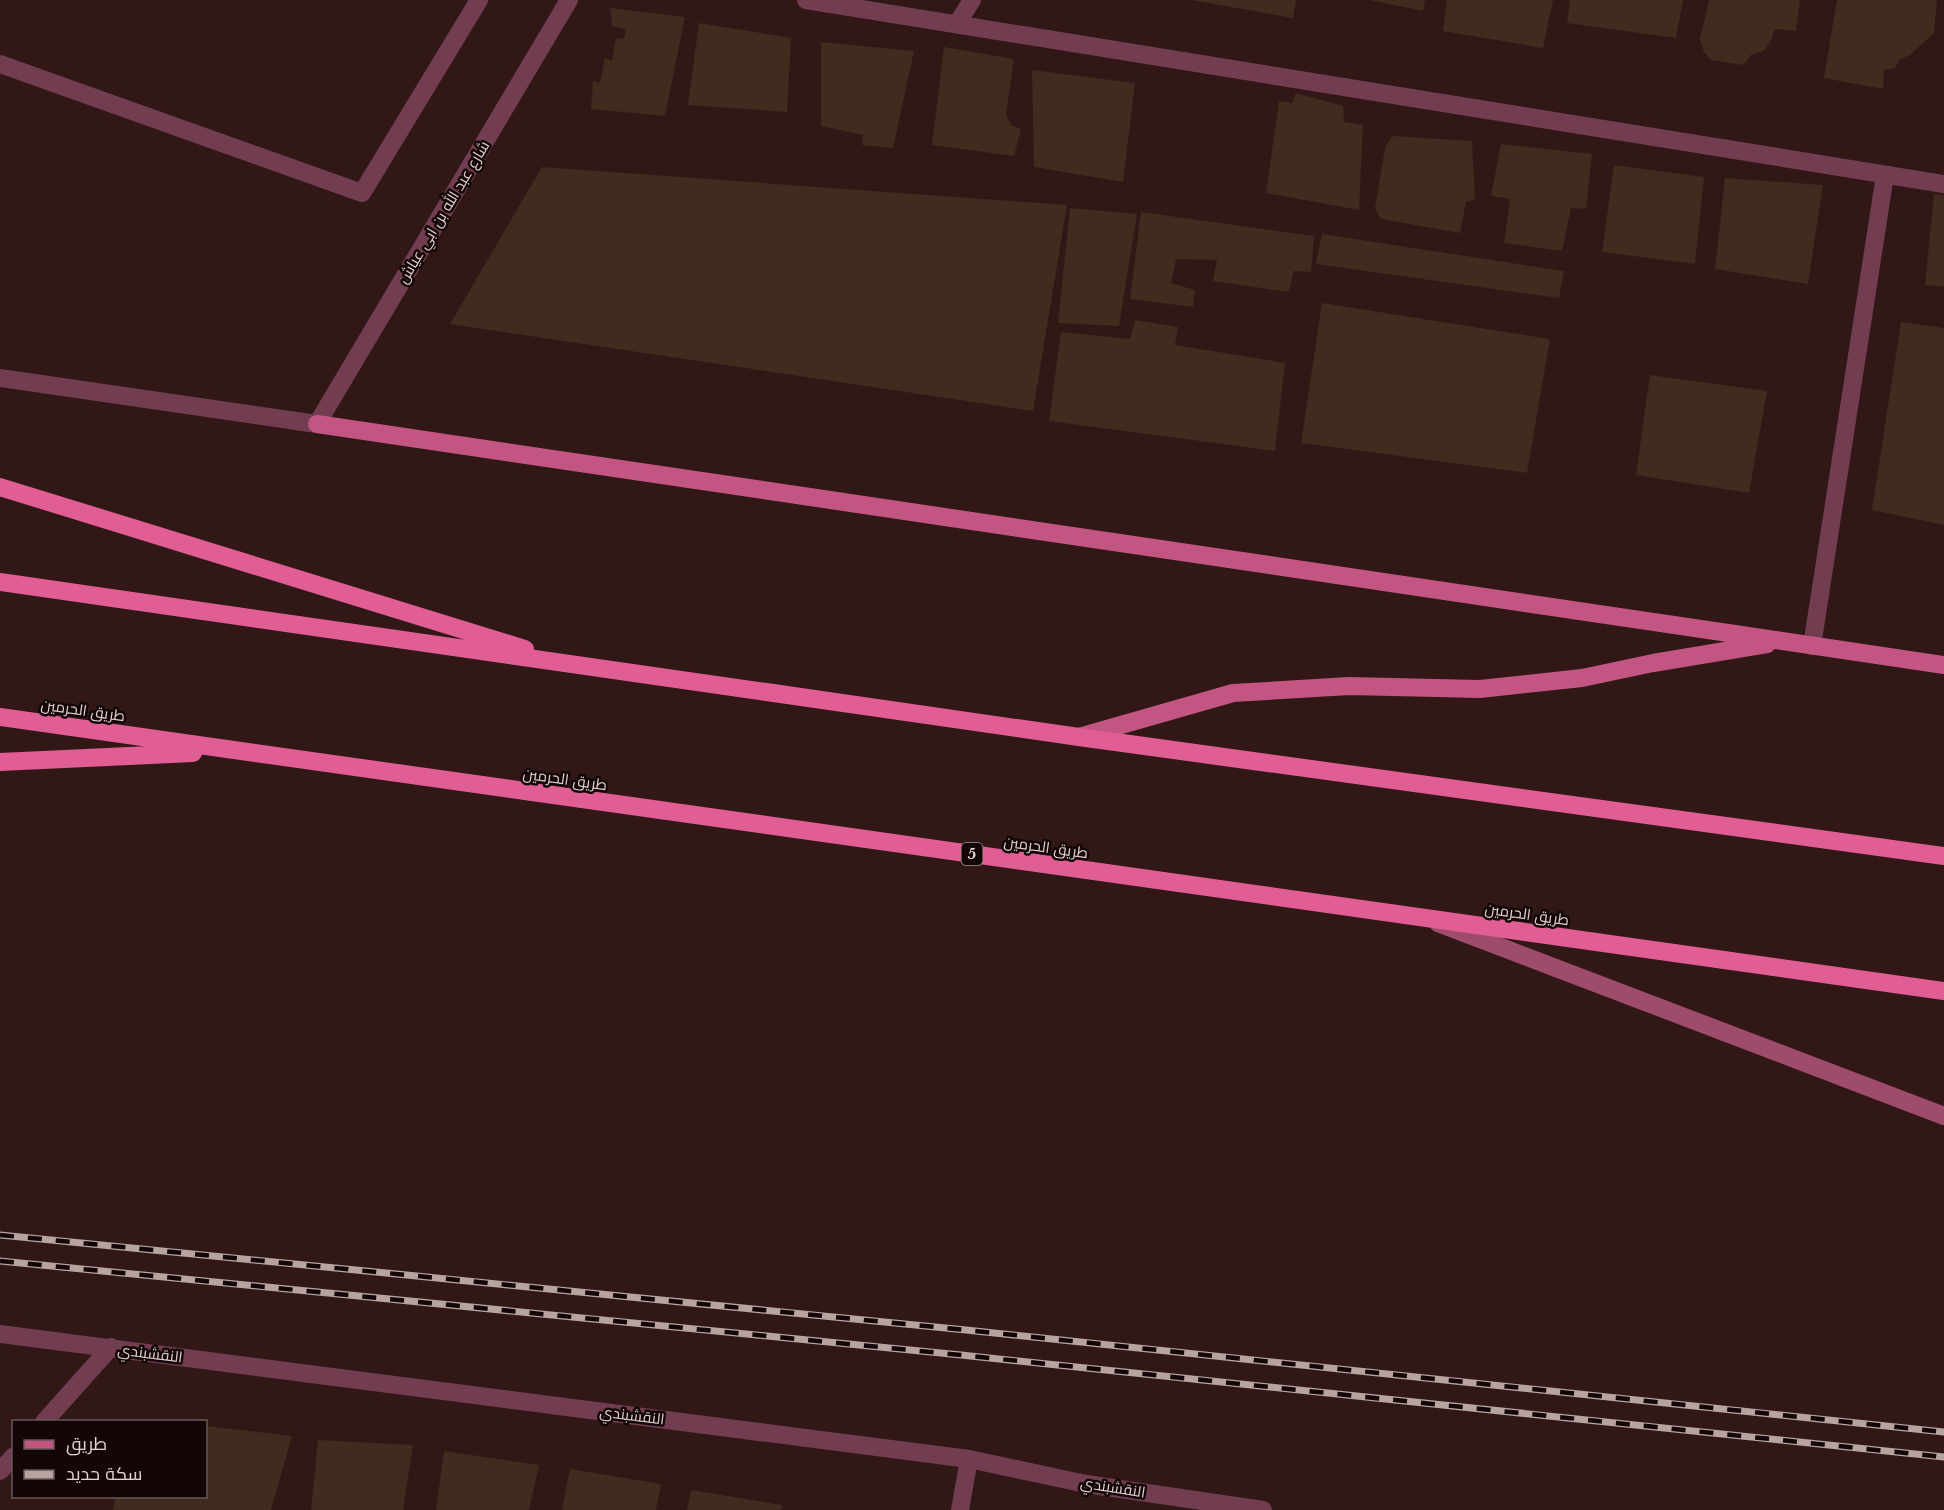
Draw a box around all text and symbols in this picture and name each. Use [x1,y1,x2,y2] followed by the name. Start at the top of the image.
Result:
[393,137,496,288] street label: شارع عبد الله بن ابي عياش
[40,695,126,726] street label: طريق الحرمين
[522,764,608,795] street label: طريق الحرمين
[1003,832,1089,863] street label: طريق الحرمين
[962,843,982,865] road number: 5
[1484,899,1570,930] street label: طريق الحرمين
[116,1340,184,1369] street label: النقشبندي
[598,1402,666,1431] street label: النقشبندي
[12,1420,207,1498] legend
[66,1433,107,1456] text: طريق
[66,1463,142,1485] text: سكة حديد
[1079,1473,1147,1504] street label: النقشبندي

